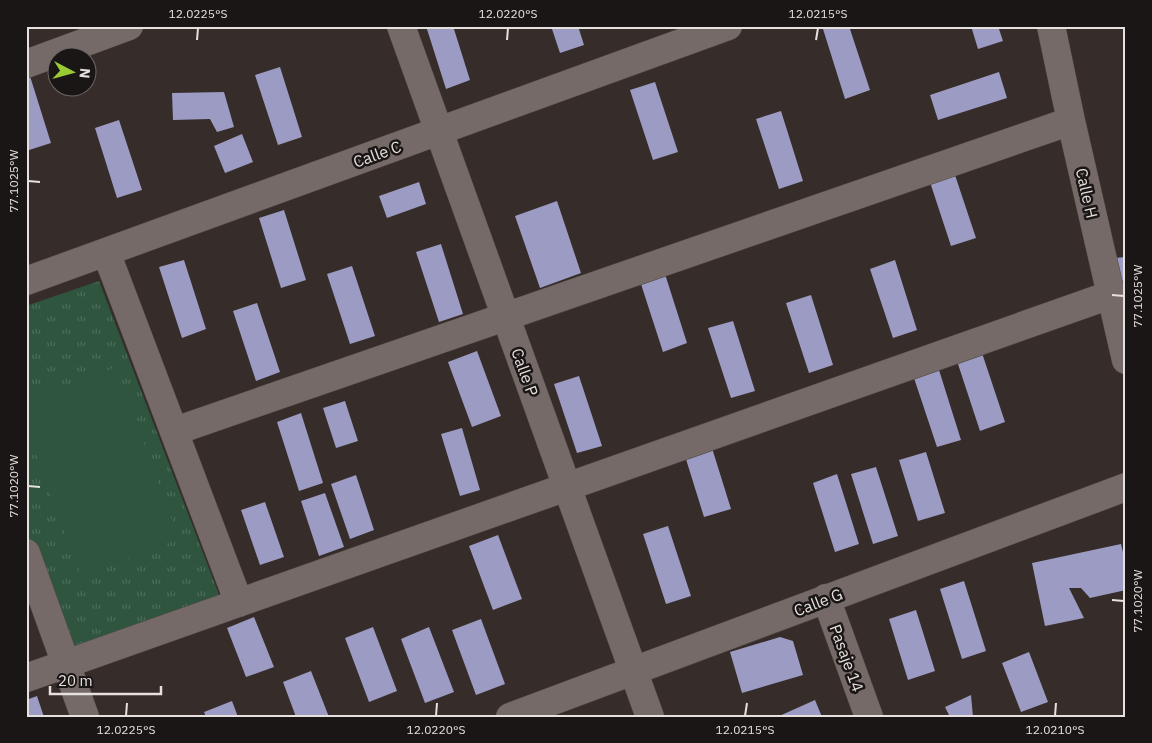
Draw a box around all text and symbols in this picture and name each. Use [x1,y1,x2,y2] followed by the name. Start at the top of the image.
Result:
[168,6,228,21] text: 12.0225°S
[478,6,538,21] text: 12.0220°S
[788,6,848,21] text: 12.0215°S
[48,48,98,98] north arrow
[75,67,94,79] text: N
[350,136,404,172] street label: Calle C
[6,149,21,212] text: 77.1025°W
[1072,166,1102,220] street label: Calle H
[1130,264,1145,327] text: 77.1025°W
[507,345,543,399] street label: Calle P
[6,454,21,517] text: 77.1020°W
[1130,569,1145,632] text: 77.1020°W
[791,584,845,620] street label: Calle G
[826,622,868,694] street label: Pasaje 14
[50,663,161,695] scale bar
[58,671,93,690] text: 20 m
[96,722,156,737] text: 12.0225°S
[406,722,466,737] text: 12.0220°S
[715,722,775,737] text: 12.0215°S
[1025,722,1085,737] text: 12.0210°S

